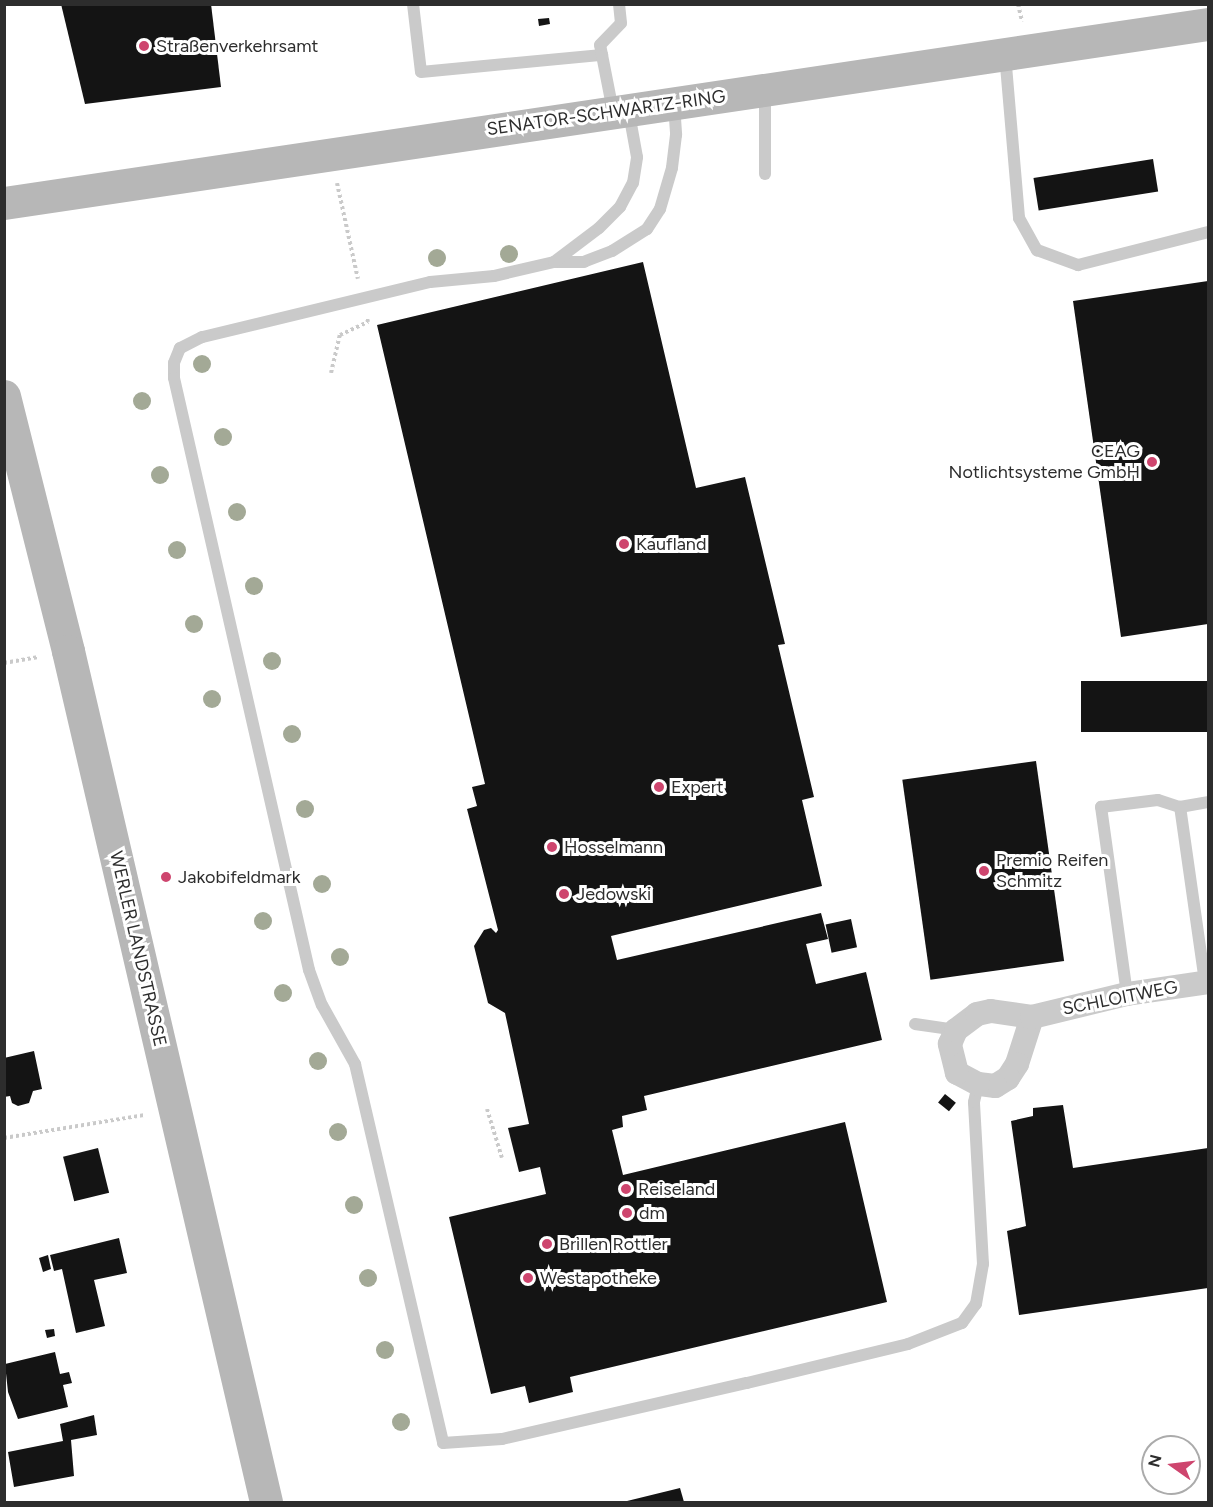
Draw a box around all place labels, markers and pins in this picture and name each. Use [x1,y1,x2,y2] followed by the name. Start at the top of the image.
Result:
[156,35,318,57] place label: Straßenverkehrsamt
[137,39,151,53] marker: Straßenverkehrsamt
[949,441,1140,484] place label: CEAG Notlichtsysteme GmbH
[1145,455,1159,469] marker: CEAG Notlichtsysteme GmbH
[636,533,706,555] place label: Kaufland
[617,537,631,551] marker: Kaufland
[671,776,724,798] place label: Expert
[652,780,666,794] marker: Expert
[564,836,663,858] place label: Hosselmann
[545,840,559,854] marker: Hosselmann
[996,850,1108,892] place label: Premio Reifen Schmitz
[977,864,991,878] marker: Premio Reifen Schmitz
[178,866,300,888] place label: Jakobifeldmark
[159,870,173,884] marker: Jakobifeldmark
[576,883,651,905] place label: Jedowski
[557,887,571,901] marker: Jedowski
[638,1178,715,1200] place label: Reiseland
[619,1182,633,1196] marker: Reiseland
[639,1202,665,1224] place label: dm
[620,1206,634,1220] marker: dm
[559,1233,668,1255] place label: Brillen Rottler
[540,1237,554,1251] marker: Brillen Rottler
[540,1267,657,1289] place label: Westapotheke
[521,1271,535,1285] marker: Westapotheke

